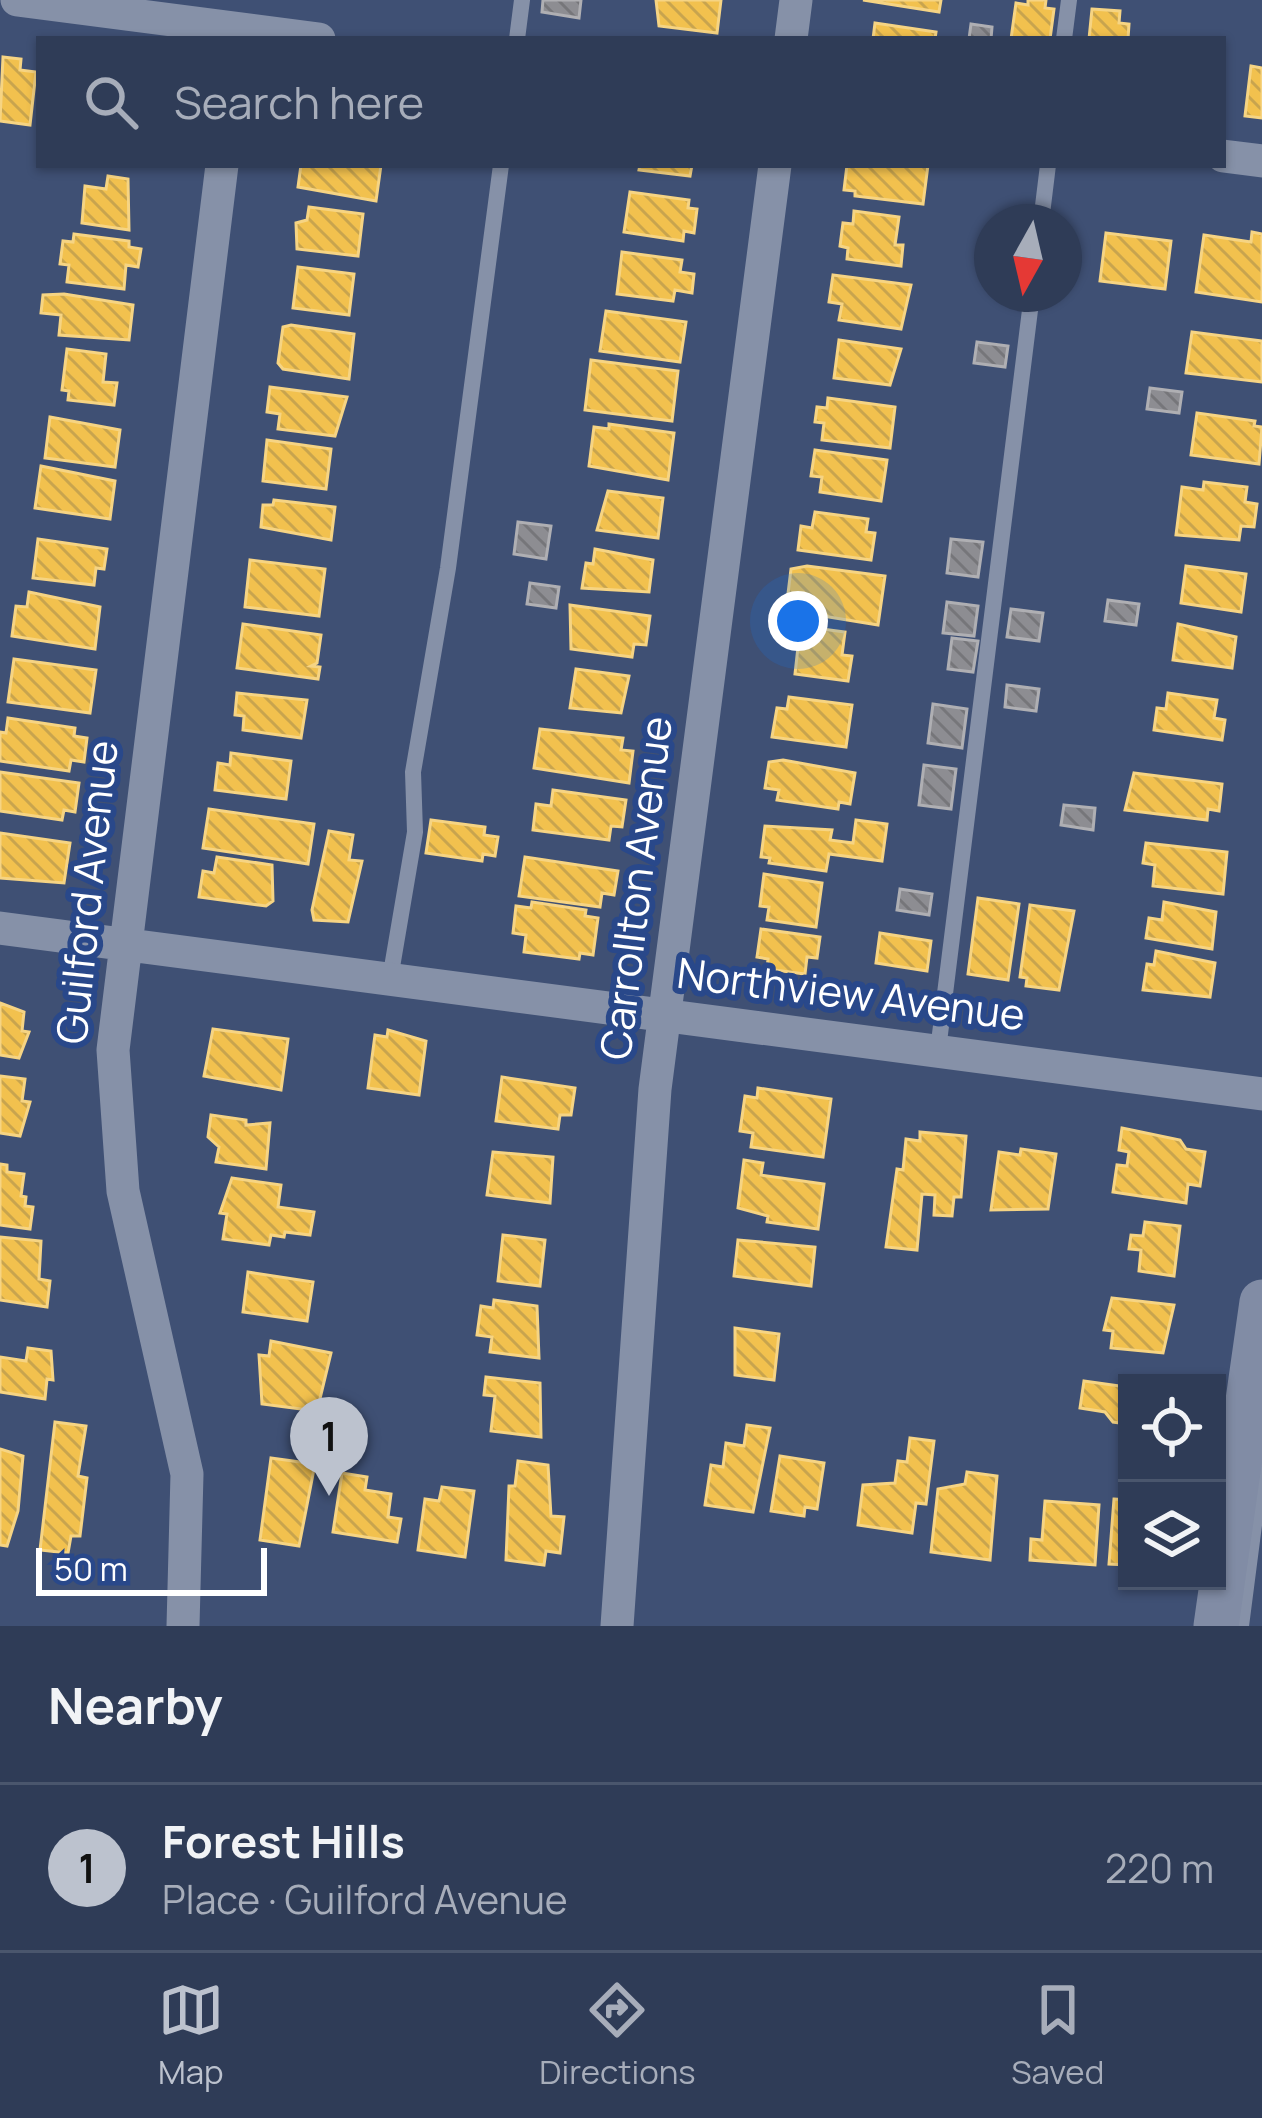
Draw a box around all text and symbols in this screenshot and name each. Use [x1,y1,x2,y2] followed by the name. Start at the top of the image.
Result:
[36,36,1226,168] search box
[78,69,144,135] icon: search
[174,71,424,133] text: Search here
[974,204,1082,312] north arrow
[768,591,828,651] your location
[585,713,685,1063] street label: Carrollton Avenue
[41,737,131,1047] street label: Guilford Avenue
[674,943,1028,1043] street label: Northview Avenue
[1118,1374,1226,1590] map controls
[1118,1374,1226,1482] button: locate
[290,1397,368,1496] pin: 1
[1118,1482,1226,1590] button: layers
[36,1542,267,1595] scale bar
[54,1546,128,1591] text: 50 m
[48,1670,223,1739] text: Nearby
[162,1810,405,1872] text: Forest Hills
[78,1841,96,1895] text: 1
[1105,1841,1214,1895] text: 220 m
[162,1872,568,1926] text: Place · Guilford Avenue
[158,1977,224,2094] tab: Map
[539,1977,696,2094] tab: Directions
[1011,1977,1104,2094] tab: Saved

